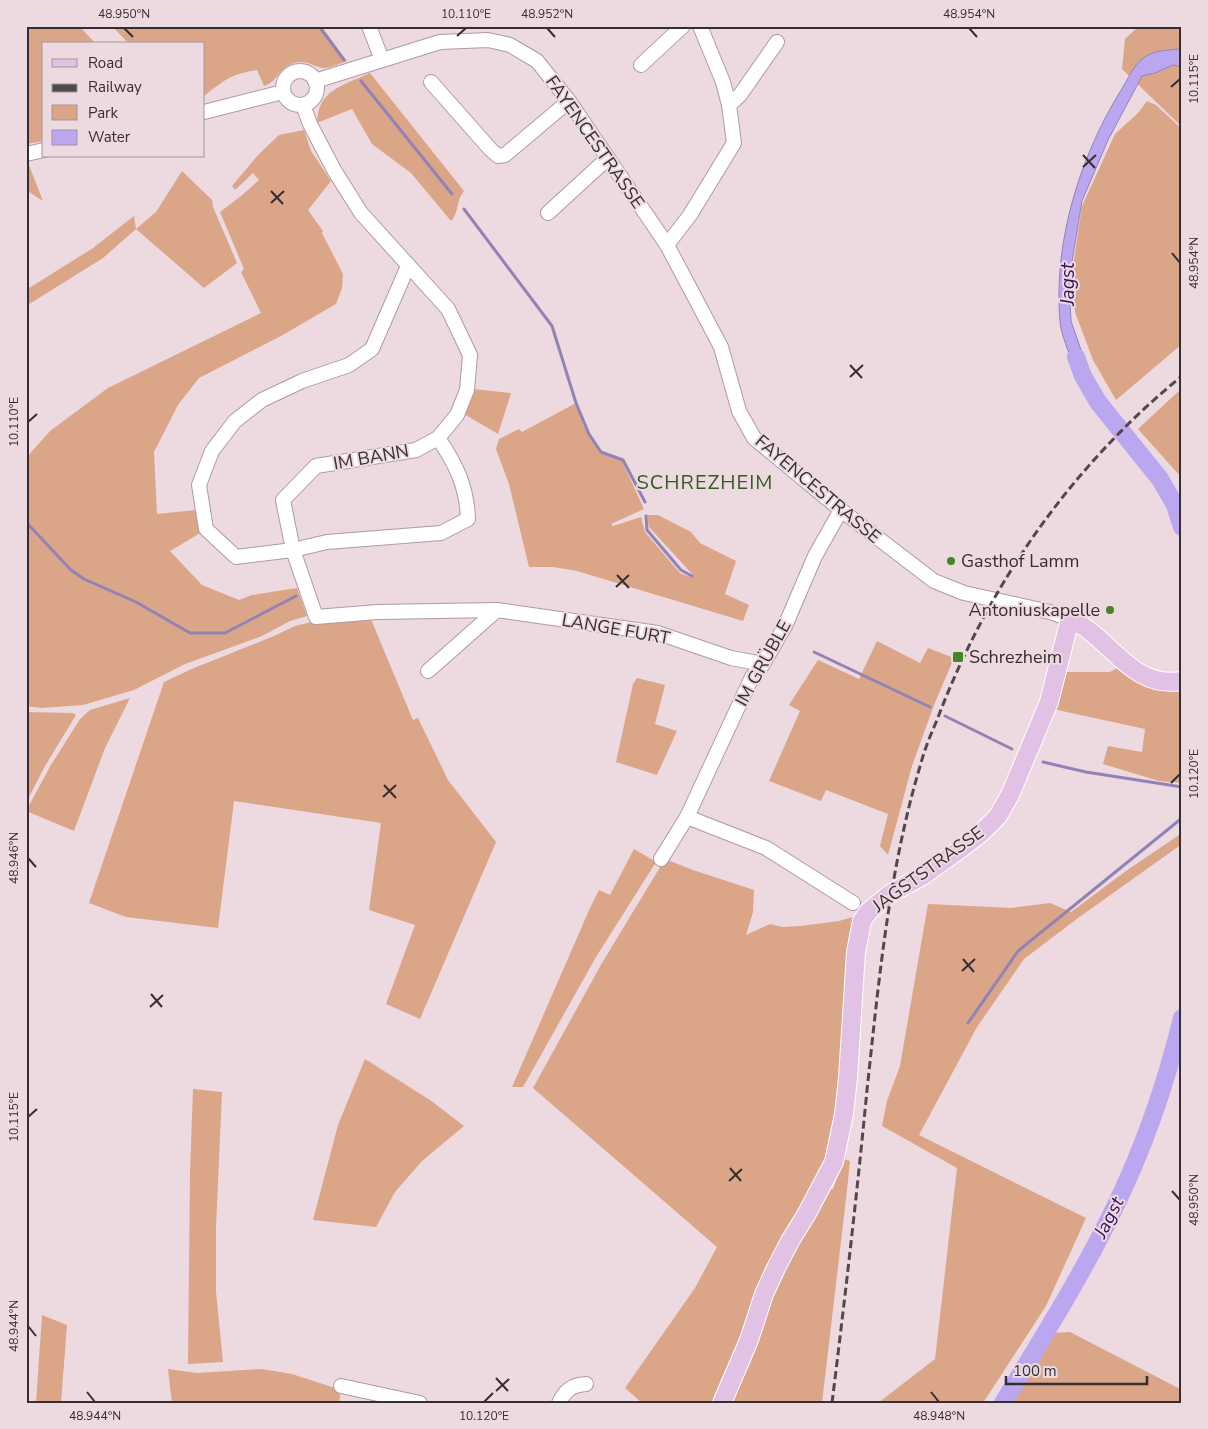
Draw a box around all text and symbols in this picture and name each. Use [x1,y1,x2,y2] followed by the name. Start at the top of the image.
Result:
[98,6,150,22] text: 48.950°N
[441,6,491,22] text: 10.110°E
[521,6,573,22] text: 48.952°N
[943,6,995,22] text: 48.954°N
[42,42,205,158] legend
[88,53,123,73] text: Road
[1186,54,1202,104] text: 10.115°E
[540,71,650,213] street label: FAYENCESTRASSE
[88,77,142,97] text: Railway
[88,103,118,123] text: Park
[88,127,131,147] text: Water
[1186,237,1202,289] text: 48.954°N
[1055,261,1081,307] water label: Jagst
[6,397,22,447] text: 10.110°E
[750,429,886,549] street label: FAYENCESTRASSE
[331,439,411,475] street label: IM BANN
[637,469,773,496] district label: SCHREZHEIM
[961,549,1079,573] place label: Gasthof Lamm
[945,555,957,567] marker: Gasthof Lamm
[969,598,1100,622] place label: Antoniuskapelle
[1104,604,1116,616] marker: Antoniuskapelle
[560,608,672,650] street label: LANGE FURT
[729,616,797,710] street label: IM GRÜBLE
[969,645,1062,669] place label: Schrezheim
[951,650,965,664] marker: Schrezheim
[1186,749,1202,799] text: 10.120°E
[867,820,988,918] street label: JAGSTSTRASSE
[6,832,22,884] text: 48.946°N
[6,1092,22,1142] text: 10.115°E
[1186,1174,1202,1226] text: 48.950°N
[1087,1191,1131,1243] water label: Jagst
[6,1300,22,1352] text: 48.944°N
[1006,1354,1147,1386] scale bar
[1013,1361,1057,1381] text: 100 m
[69,1408,121,1424] text: 48.944°N
[459,1408,509,1424] text: 10.120°E
[913,1408,965,1424] text: 48.948°N

